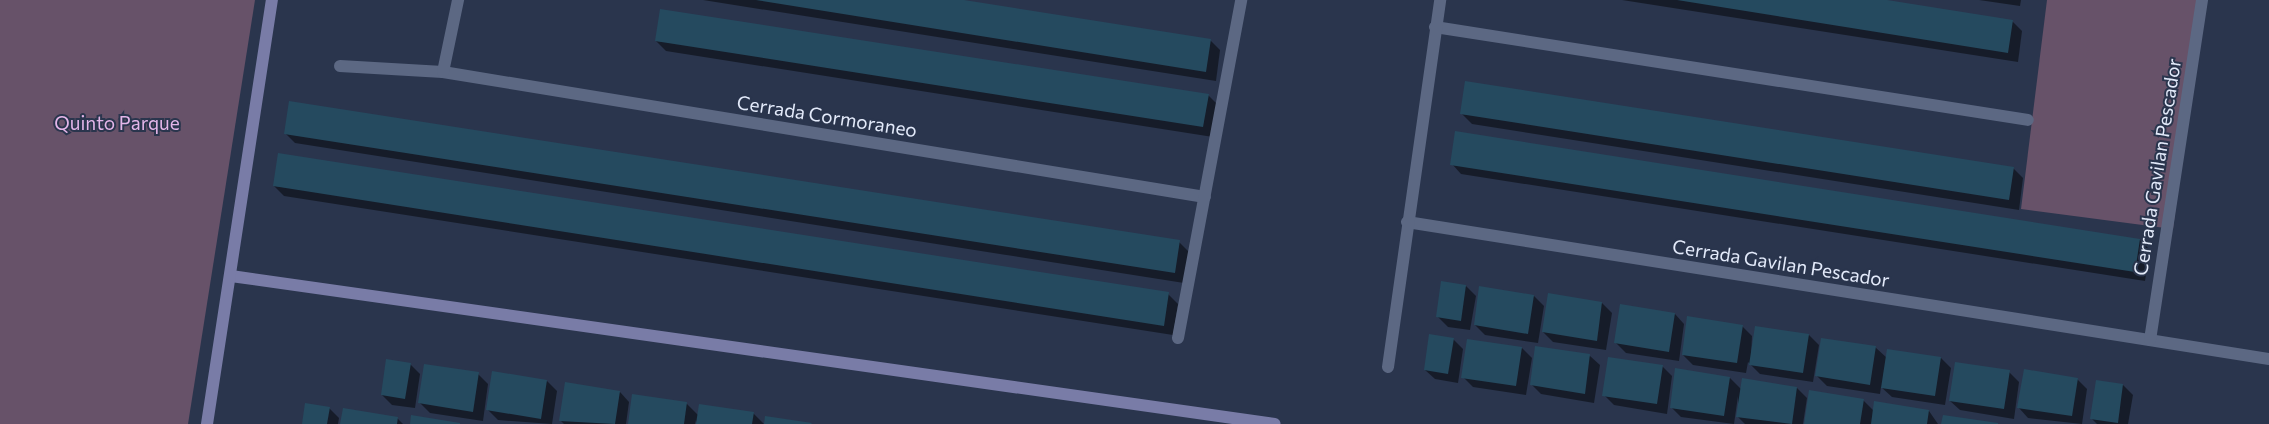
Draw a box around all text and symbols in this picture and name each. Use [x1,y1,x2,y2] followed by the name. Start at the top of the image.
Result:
[2129,57,2185,277] street label: Cerrada Gavilan Pescador
[735,91,919,141] street label: Cerrada Cormoraneo
[54,112,180,134] park label: Quinto Parque
[1671,235,1891,291] street label: Cerrada Gavilan Pescador

